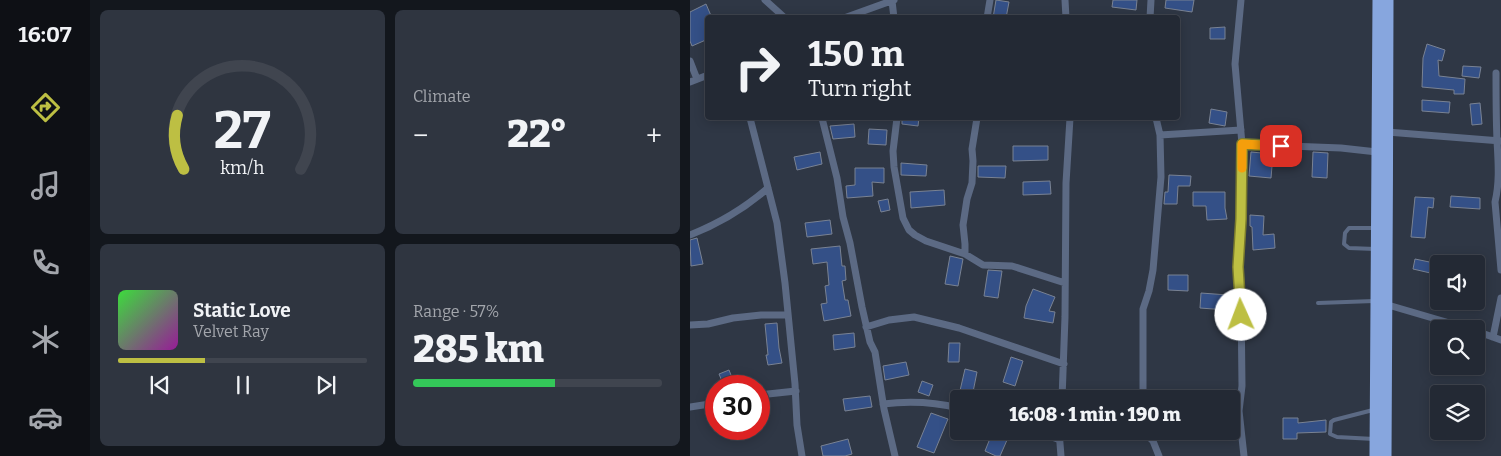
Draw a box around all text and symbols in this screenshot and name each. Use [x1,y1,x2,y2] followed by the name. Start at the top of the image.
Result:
[18,21,72,48] text: 16:07
[808,33,904,75] text: 150 m
[725,35,790,100] icon: right
[808,75,911,102] text: Turn right
[413,87,471,106] text: Climate
[28,90,63,125] icon: directions
[214,99,271,162] text: 27
[507,111,567,157] text: 22°
[413,119,428,152] text: −
[646,119,662,152] text: +
[1260,125,1302,167] pin
[1267,132,1295,160] icon: arrive
[220,157,265,179] text: km/h
[28,168,63,203] icon: music
[28,245,63,280] icon: phone
[1430,255,1485,440] map controls
[1430,255,1485,310] button: sound
[1214,288,1266,340] position arrow
[193,299,291,322] text: Static Love
[413,302,499,321] text: Range · 57%
[1430,320,1485,375] button: search
[28,322,63,357] icon: climate
[193,322,269,341] text: Velvet Ray
[413,326,544,372] text: 285 km
[146,371,174,399] icon: previous
[229,371,257,399] icon: pause
[312,371,340,399] icon: next
[705,375,770,440] speed limit sign: 30
[1430,385,1485,440] button: layers
[28,400,63,435] icon: car
[1009,403,1181,426] text: 16:08 · 1 min · 190 m

